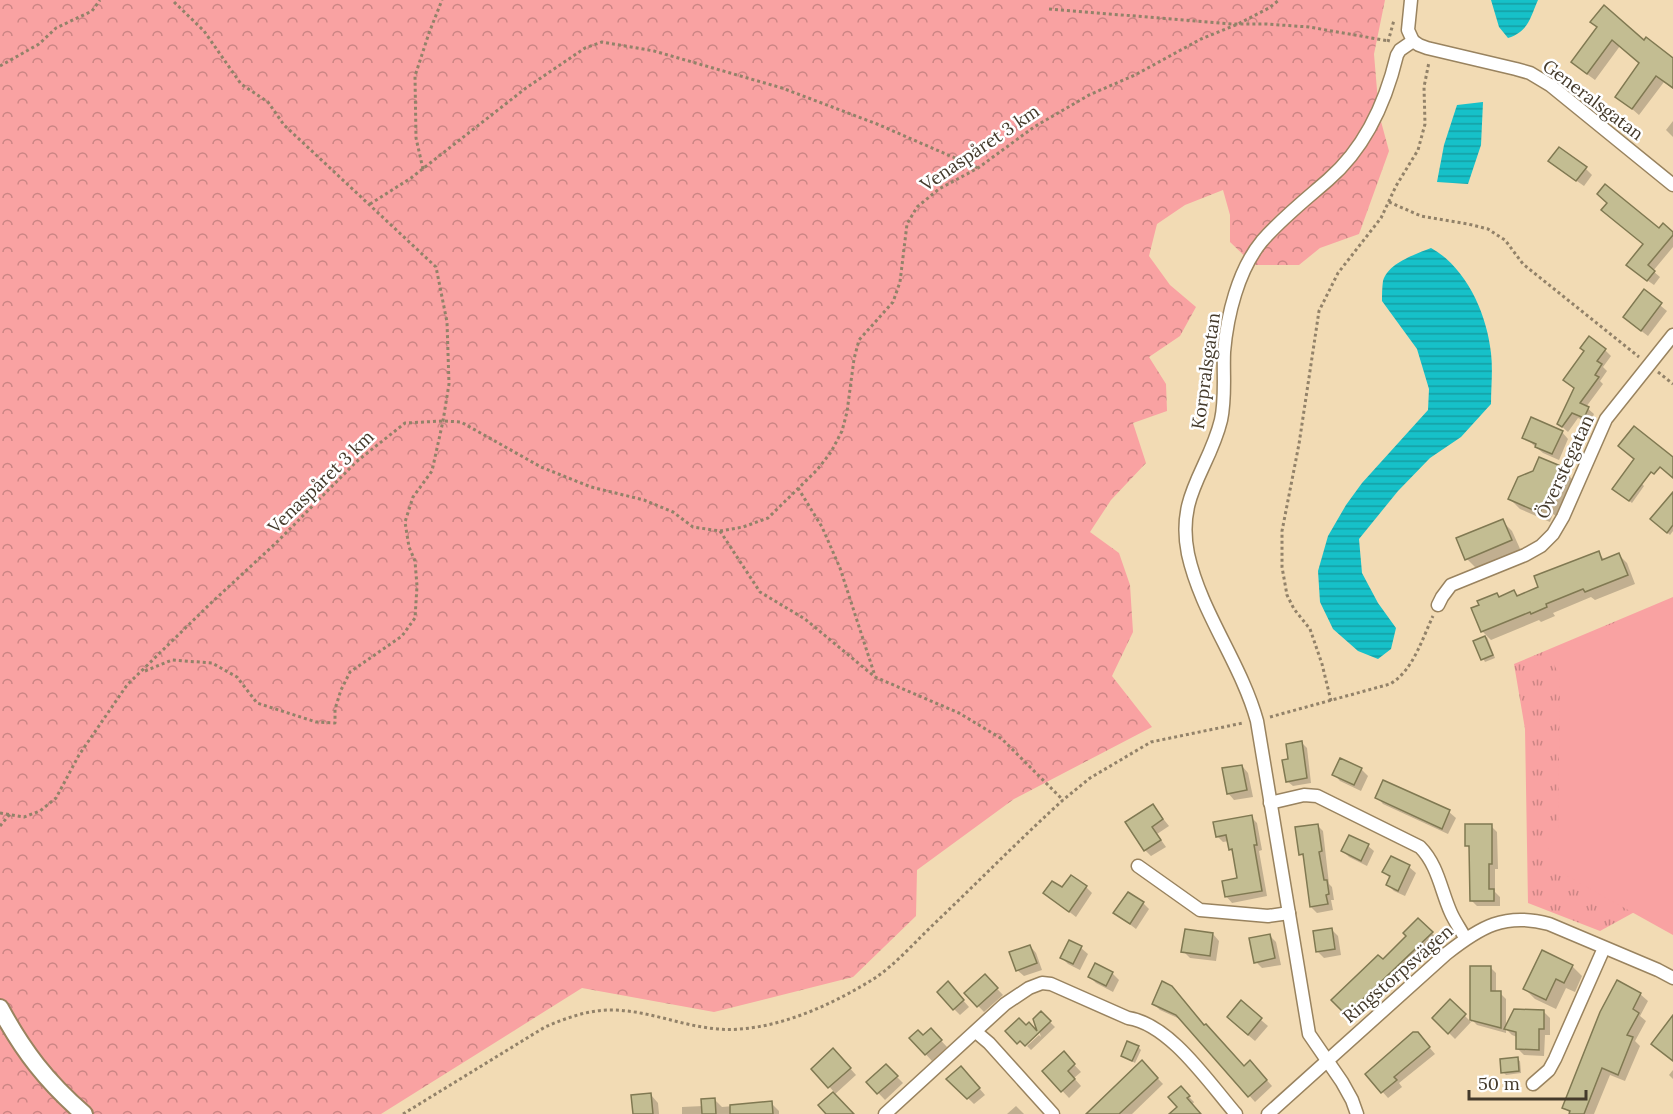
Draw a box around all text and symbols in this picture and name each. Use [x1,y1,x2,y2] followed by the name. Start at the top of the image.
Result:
[1538,54,1648,145] street label: Generalsgatan
[915,99,1044,197] street label: Venaspåret 3 km
[1186,311,1225,431] street label: Korpralsgatan
[1530,411,1599,522] street label: Överstegatan
[262,425,379,539] street label: Venaspåret 3 km
[1338,919,1458,1028] street label: Ringstorpsvägen
[1469,1063,1586,1101] scale bar
[1478,1072,1520,1095] text: 50 m

